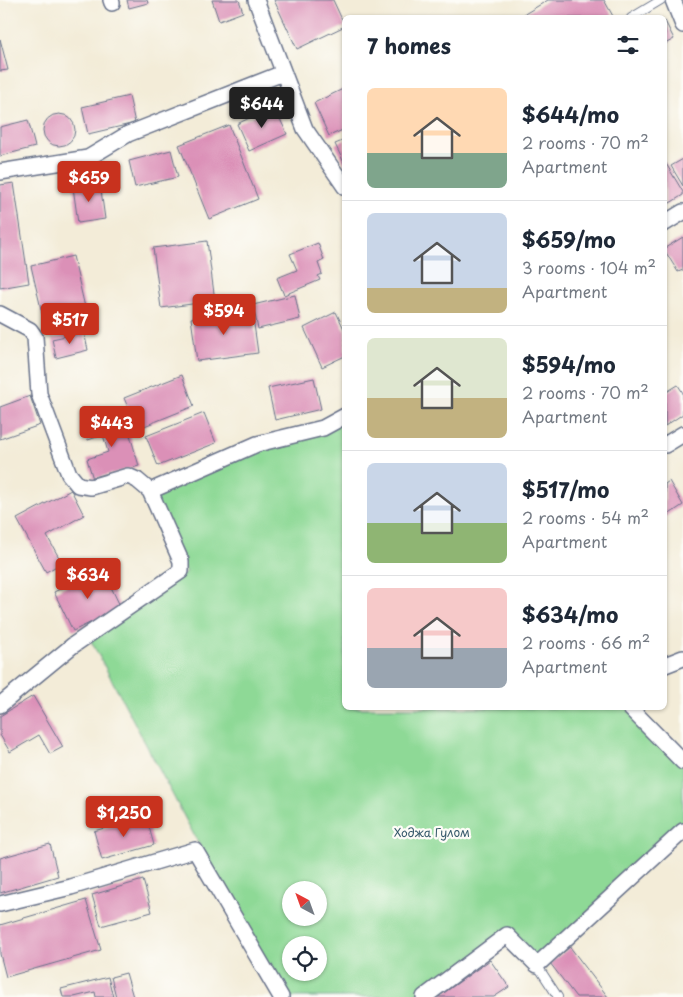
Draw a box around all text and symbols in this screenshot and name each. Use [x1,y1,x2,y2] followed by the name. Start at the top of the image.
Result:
[367,29,451,61] text: 7 homes
[614,31,642,59] icon: filters
[232,86,292,129] pin: $644
[240,91,284,115] text: $644
[522,98,619,130] text: $644/mo
[407,108,467,168] icon: home
[522,130,649,154] text: 2 rooms · 70 m²
[522,154,607,178] text: Apartment
[59,160,119,203] pin: $659
[68,165,110,189] text: $659
[522,223,616,255] text: $659/mo
[407,233,467,293] icon: home
[522,255,656,279] text: 3 rooms · 104 m²
[522,279,607,303] text: Apartment
[194,294,254,336] pin: $594
[204,298,244,322] text: $594
[40,302,100,345] pin: $517
[52,307,88,331] text: $517
[522,348,616,380] text: $594/mo
[407,358,467,418] icon: home
[522,380,649,404] text: 2 rooms · 70 m²
[522,404,607,428] text: Apartment
[82,406,142,448] pin: $443
[91,410,133,434] text: $443
[522,473,609,505] text: $517/mo
[407,483,467,543] icon: home
[522,505,649,529] text: 2 rooms · 54 m²
[522,529,607,553] text: Apartment
[58,558,118,600] pin: $634
[67,562,109,586] text: $634
[522,598,618,630] text: $634/mo
[407,608,467,668] icon: home
[522,630,650,654] text: 2 rooms · 66 m²
[522,654,607,678] text: Apartment
[83,796,165,838] pin: $1,250
[97,800,151,824] text: $1,250
[394,823,470,841] park label: Ходжа Гулом
[282,881,328,926] north arrow
[282,881,327,981] map controls
[282,936,327,981] button: locate

